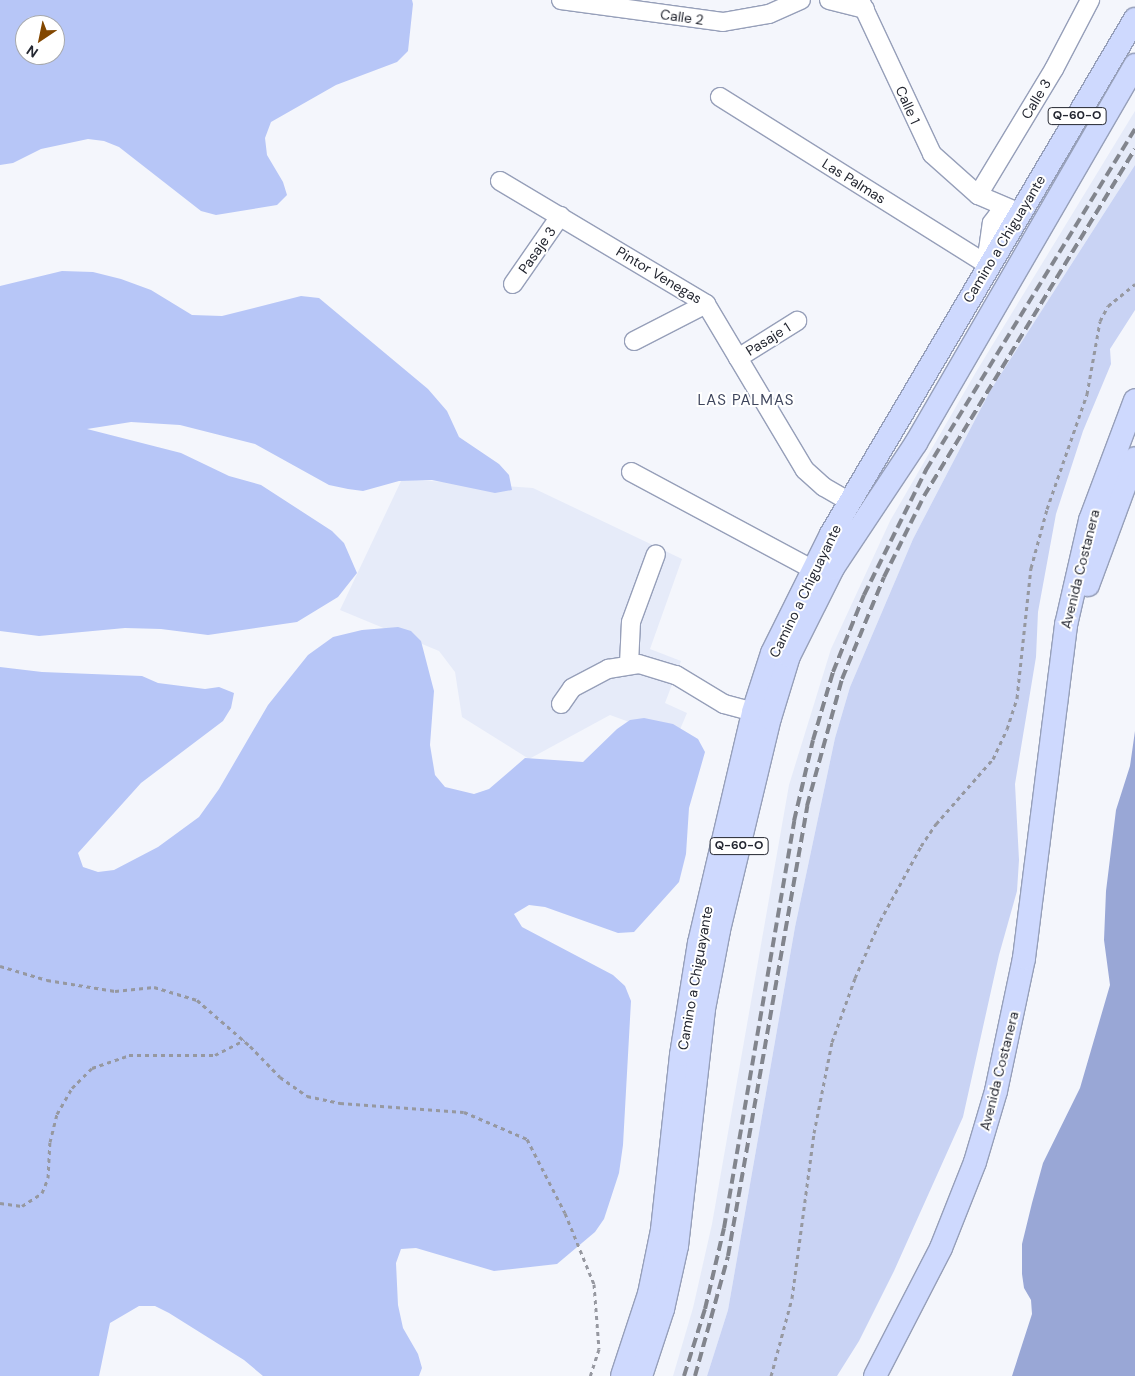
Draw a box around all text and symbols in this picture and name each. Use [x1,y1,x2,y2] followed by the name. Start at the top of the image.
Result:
[659,6,705,28] street label: Calle 2
[15,15,65,65] north arrow
[23,41,41,62] text: N
[1018,76,1054,122] street label: Calle 3
[892,83,924,127] street label: Calle 1
[1047,106,1107,125] road number: Q-60-O
[819,155,889,207] street label: Las Palmas
[959,172,1049,306] street label: Camino a Chiguayante
[515,223,559,277] street label: Pasaje 3
[613,243,705,307] street label: Pintor Venegas
[743,319,793,359] street label: Pasaje 1
[696,392,796,410] district label: LAS PALMAS
[1057,508,1103,630] street label: Avenida Costanera
[765,522,845,660] street label: Camino a Chiguayante
[709,836,769,856] road number: Q-60-O
[674,905,716,1051] street label: Camino a Chiguayante
[976,1010,1022,1132] street label: Avenida Costanera

